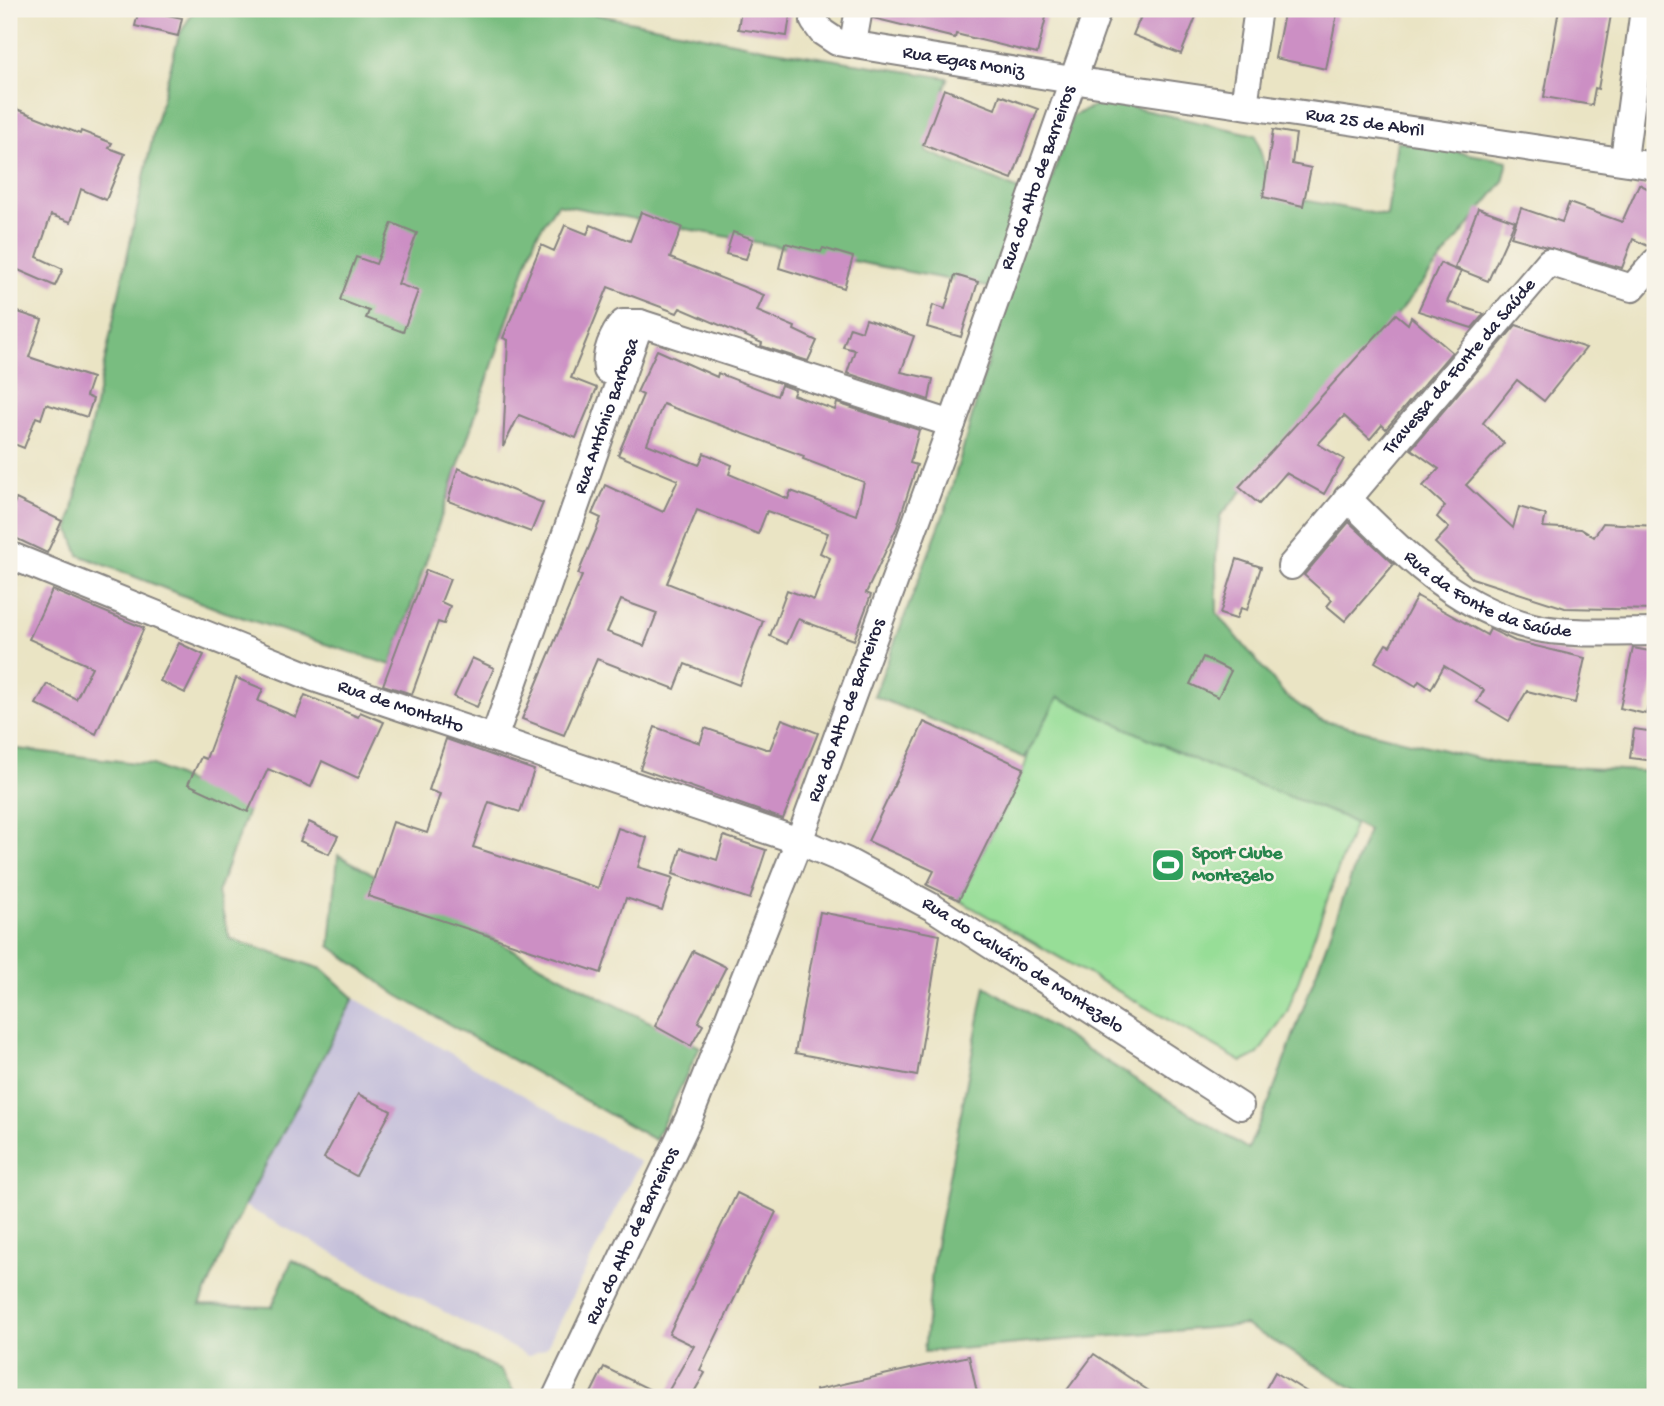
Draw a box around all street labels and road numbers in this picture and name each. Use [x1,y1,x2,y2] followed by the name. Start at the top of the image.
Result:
[901,41,1027,84] street label: Rua Egas Moniz
[996,82,1082,273] street label: Rua do Alto de Barreiros
[1304,103,1426,143] street label: Rua 25 de Abril
[1378,274,1541,461] street label: Travessa da Fonte da Saúde
[569,334,646,497] street label: Rua António Barbosa
[1399,546,1572,643] street label: Rua da Fonte da Saúde
[803,615,891,806] street label: Rua do Alto de Barreiros
[334,675,467,739] street label: Rua de Montalto
[918,892,1128,1039] street label: Rua do Calvário de Montezelo
[581,1143,685,1329] street label: Rua do Alto de Barreiros

